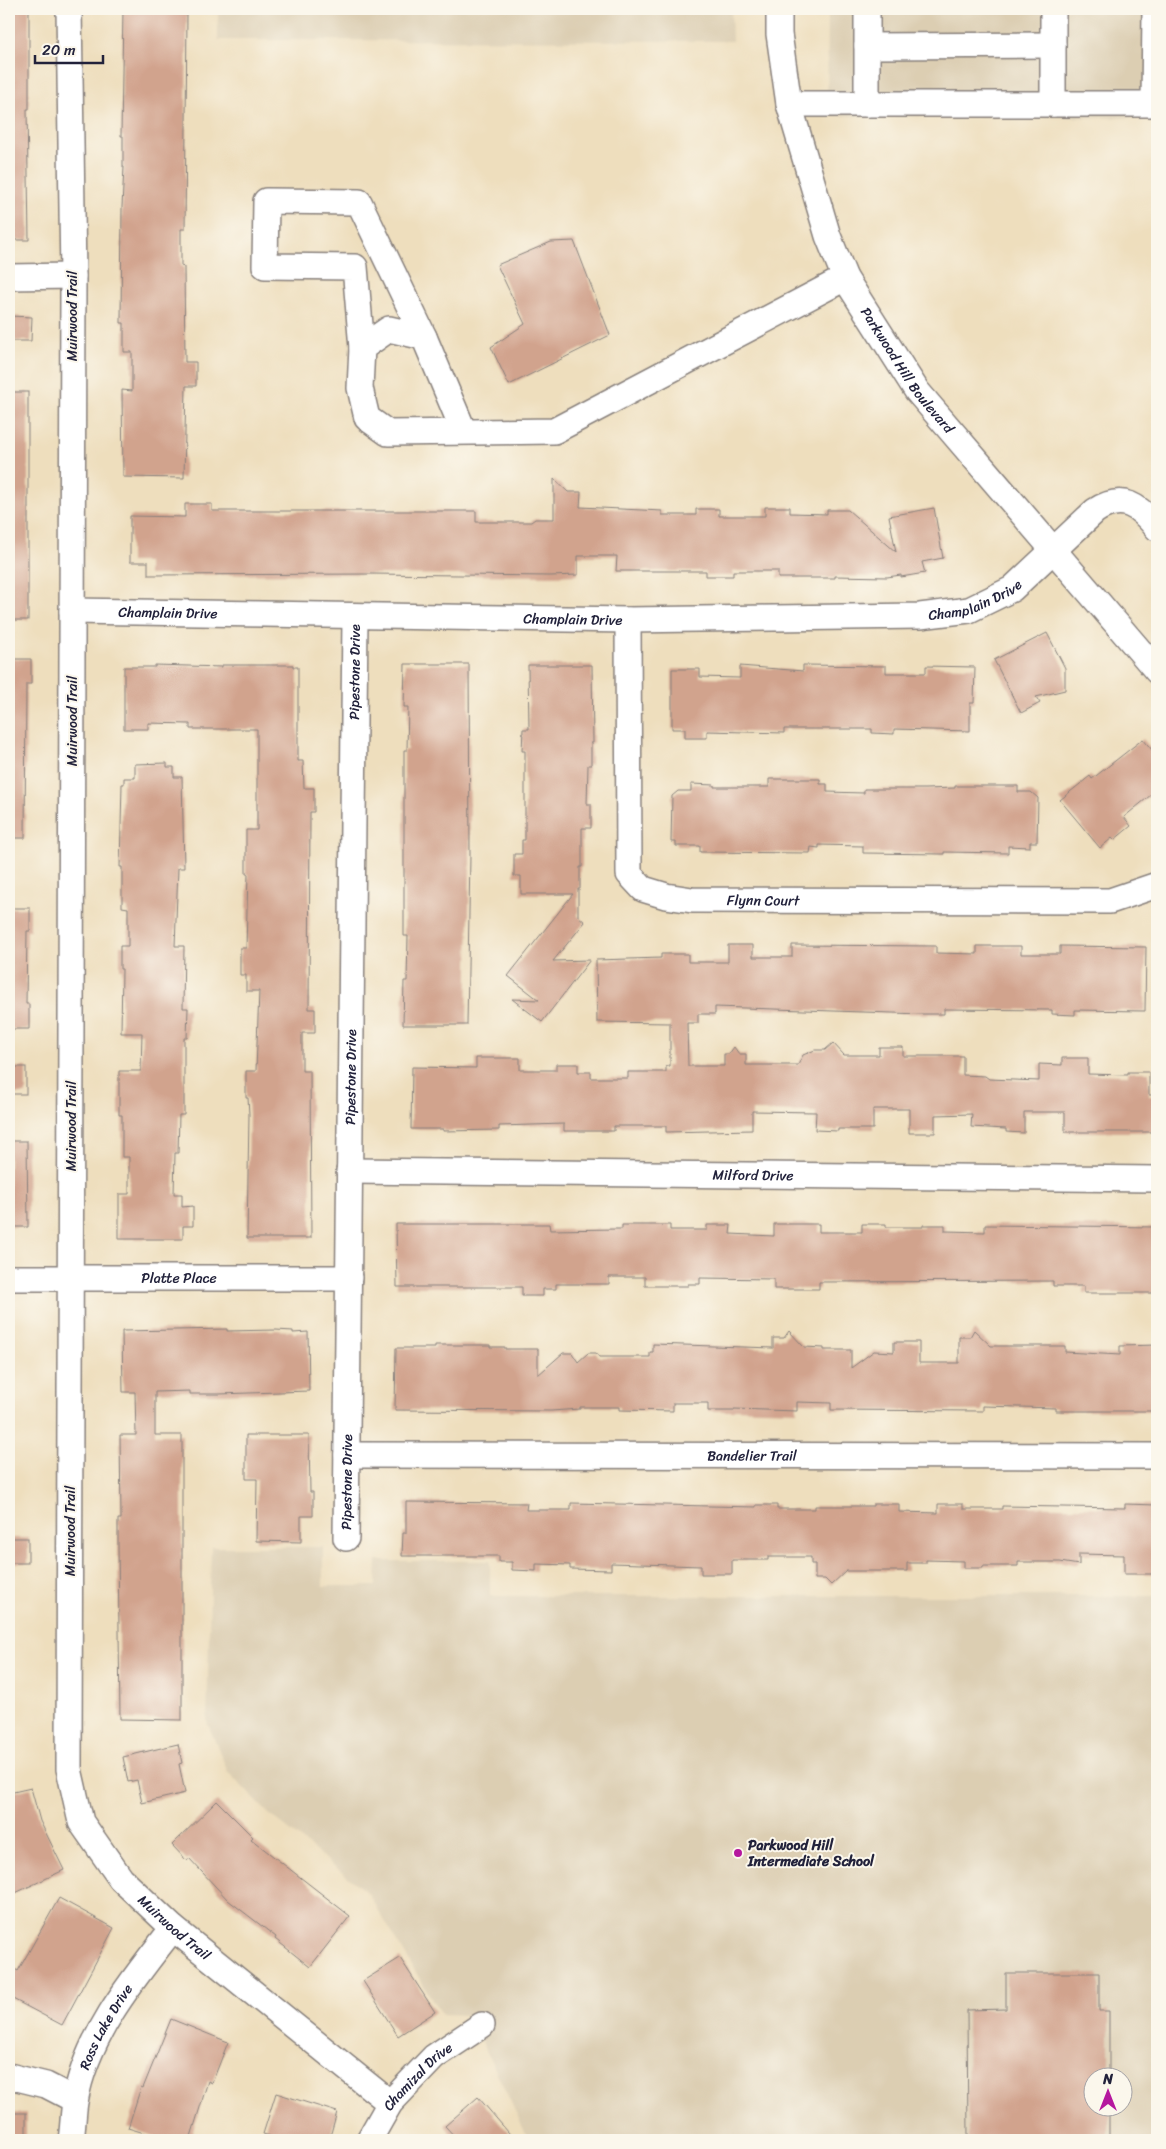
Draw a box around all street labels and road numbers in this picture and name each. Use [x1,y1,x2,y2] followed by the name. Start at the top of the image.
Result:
[60,270,85,361] street label: Muirwood Trail
[853,302,961,441] street label: Parkwood Hill Boulevard
[927,573,1028,628] street label: Champlain Drive
[118,600,218,626] street label: Champlain Drive
[523,606,623,633] street label: Champlain Drive
[342,624,368,720] street label: Pipestone Drive
[60,675,85,766] street label: Muirwood Trail
[727,888,801,913] street label: Flynn Court
[338,1029,364,1125] street label: Pipestone Drive
[59,1080,84,1171] street label: Muirwood Trail
[712,1163,794,1188] street label: Milford Drive
[141,1266,217,1291] street label: Platte Place
[334,1434,360,1530] street label: Pipestone Drive
[707,1443,798,1469] street label: Bandelier Trail
[58,1485,83,1576] street label: Muirwood Trail
[132,1889,217,1968] street label: Muirwood Trail
[72,1979,140,2073] street label: Ross Lake Drive
[376,2036,458,2115] street label: Chamizal Drive

